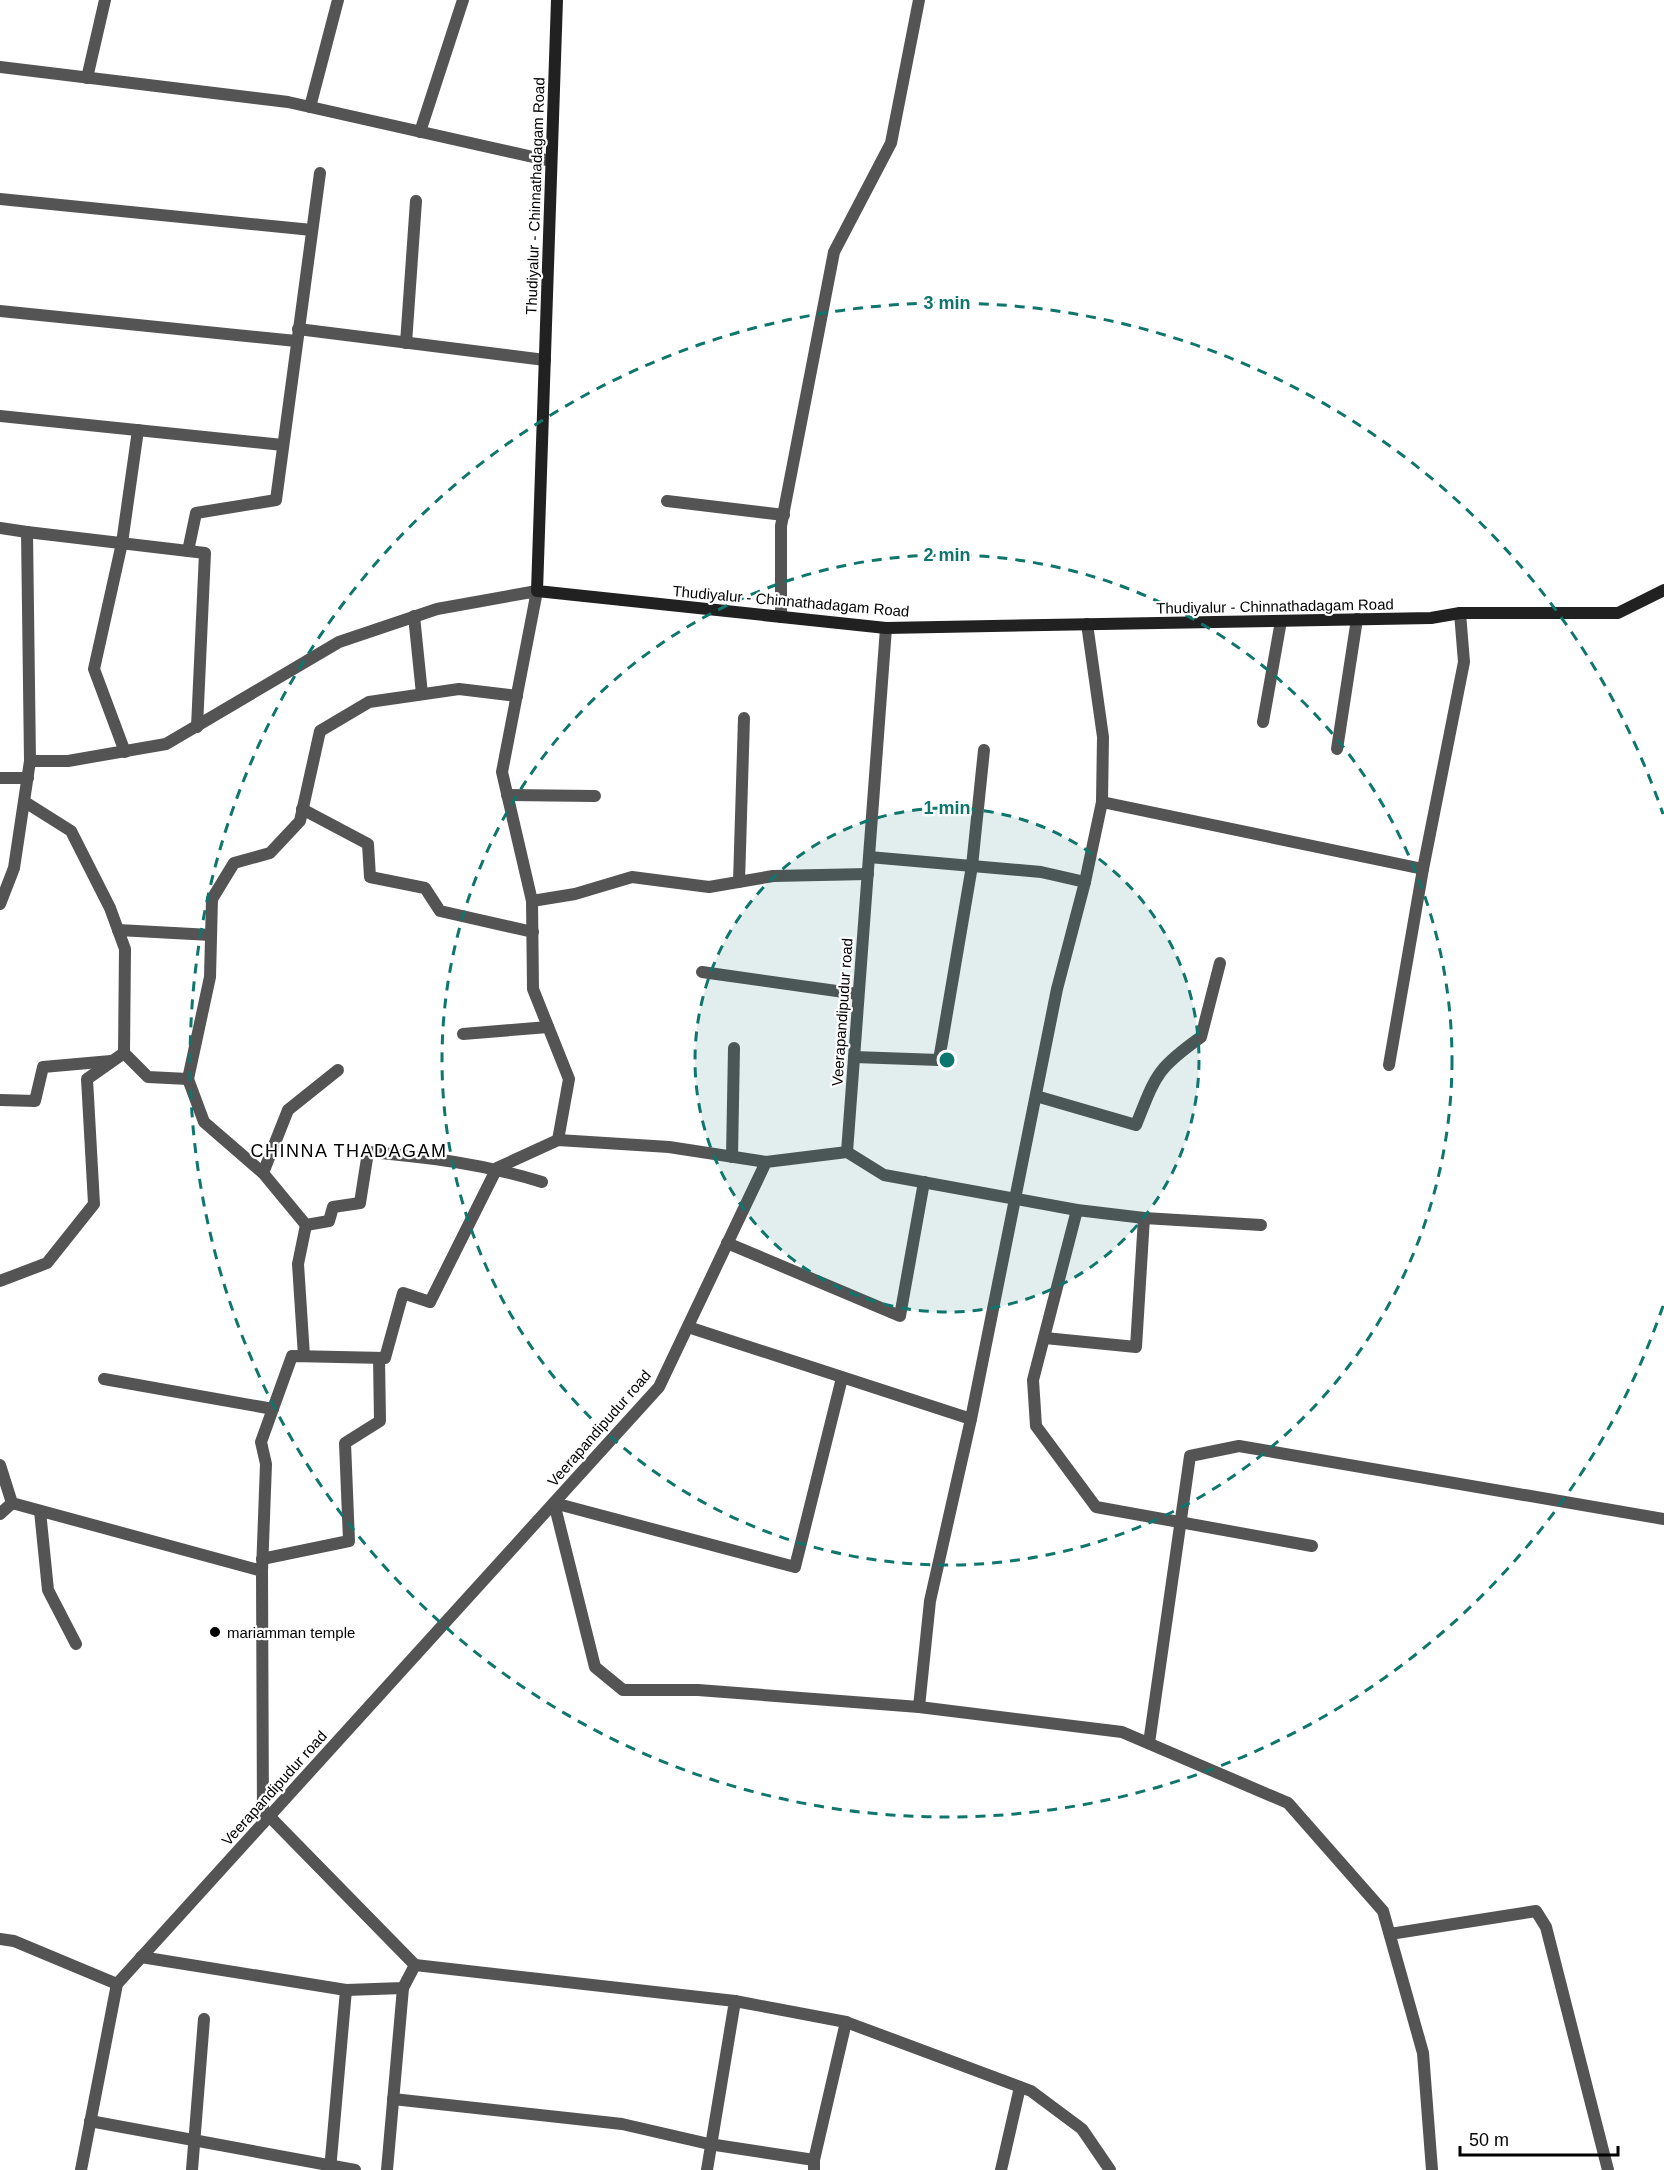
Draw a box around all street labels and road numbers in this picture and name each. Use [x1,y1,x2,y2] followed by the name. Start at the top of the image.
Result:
[522,77,548,315] street label: Thudiyalur - Chinnathadagam Road
[672,582,910,620] street label: Thudiyalur - Chinnathadagam Road
[1156,595,1394,617] street label: Thudiyalur - Chinnathadagam Road
[828,937,856,1087] street label: Veerapandipudur road
[544,1366,654,1490] street label: Veerapandipudur road
[218,1727,330,1849] street label: Veerapandipudur road

